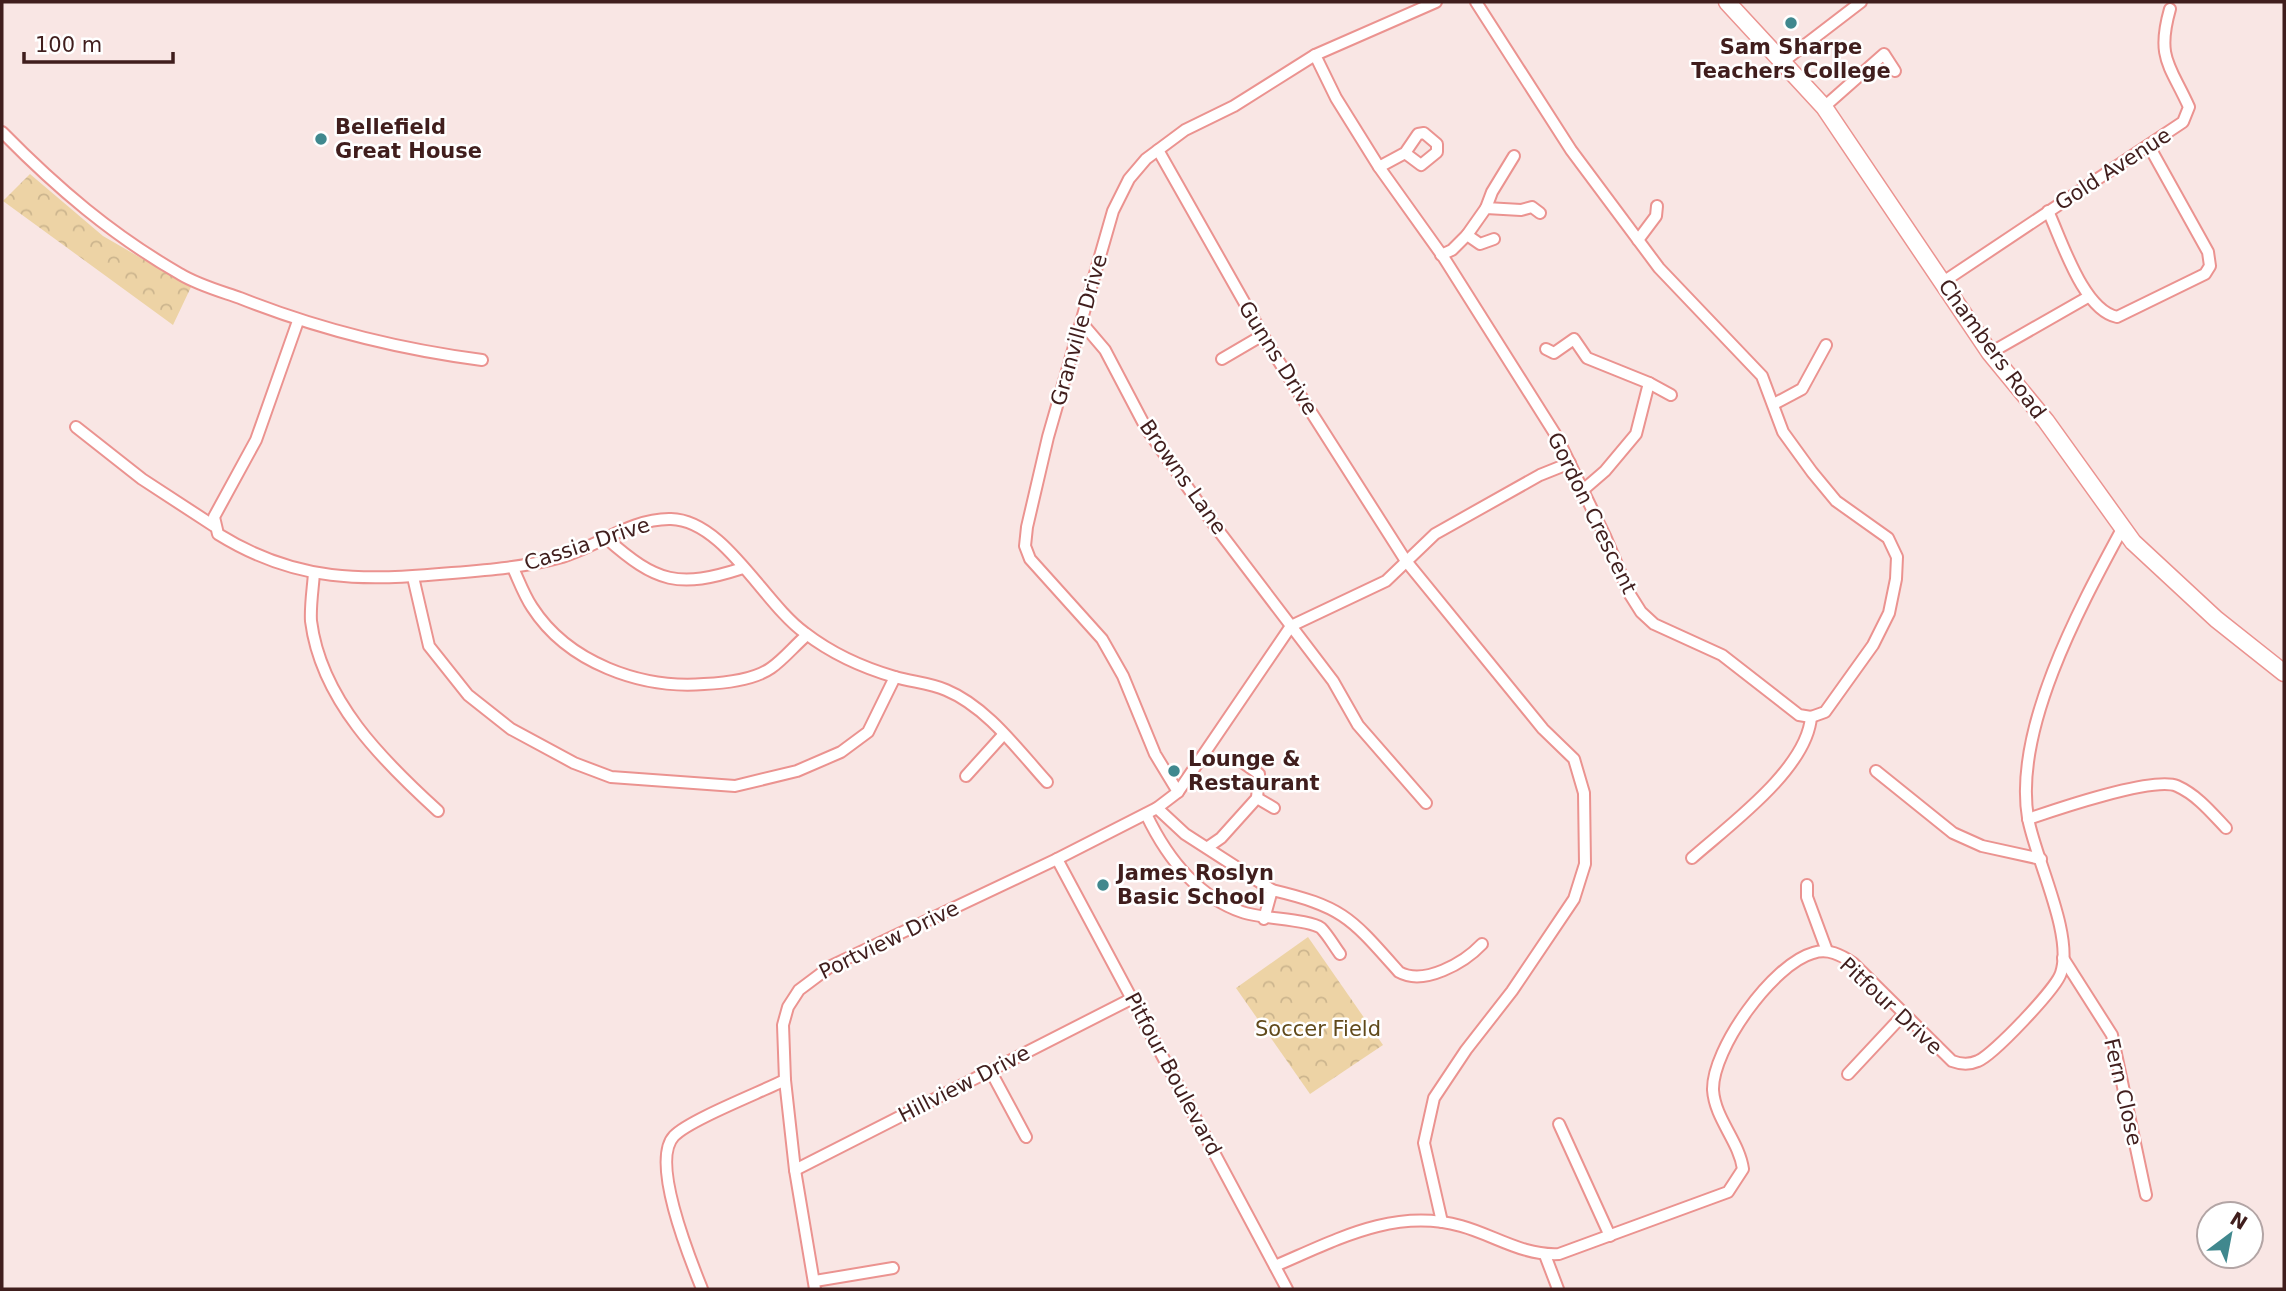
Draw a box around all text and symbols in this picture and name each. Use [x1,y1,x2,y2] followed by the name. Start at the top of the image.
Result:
[1783,15,1799,31] marker: Sam Sharpe Teachers College
[24,21,173,65] scale bar
[35,33,102,57] text: 100 m
[1691,35,1891,83] place label: Sam Sharpe Teachers College
[335,115,482,163] place label: Bellefield Great House
[2051,123,2175,215] street label: Gold Avenue
[313,131,329,147] marker: Bellefield Great House
[1046,251,1112,409] street label: Granville Drive
[1933,275,2051,423] street label: Chambers Road
[1233,297,1323,419] street label: Gunns Drive
[1135,415,1231,539] street label: Browns Lane
[1543,429,1641,597] street label: Gordon Crescent
[521,512,653,576] street label: Cassia Drive
[1188,747,1320,795] place label: Lounge & Restaurant
[1166,763,1182,779] marker: Lounge & Restaurant
[1115,861,1274,909] place label: James Roslyn Basic School
[1095,877,1111,893] marker: James Roslyn Basic School
[815,896,963,984] street label: Portview Drive
[1835,953,1947,1059] street label: Pitfour Drive
[1120,988,1226,1160] street label: Pitfour Boulevard
[1255,1017,1381,1041] park label: Soccer Field
[2099,1036,2147,1148] street label: Fern Close
[894,1041,1034,1127] street label: Hillview Drive
[2195,1200,2265,1270] north arrow
[2226,1207,2252,1234] text: N

